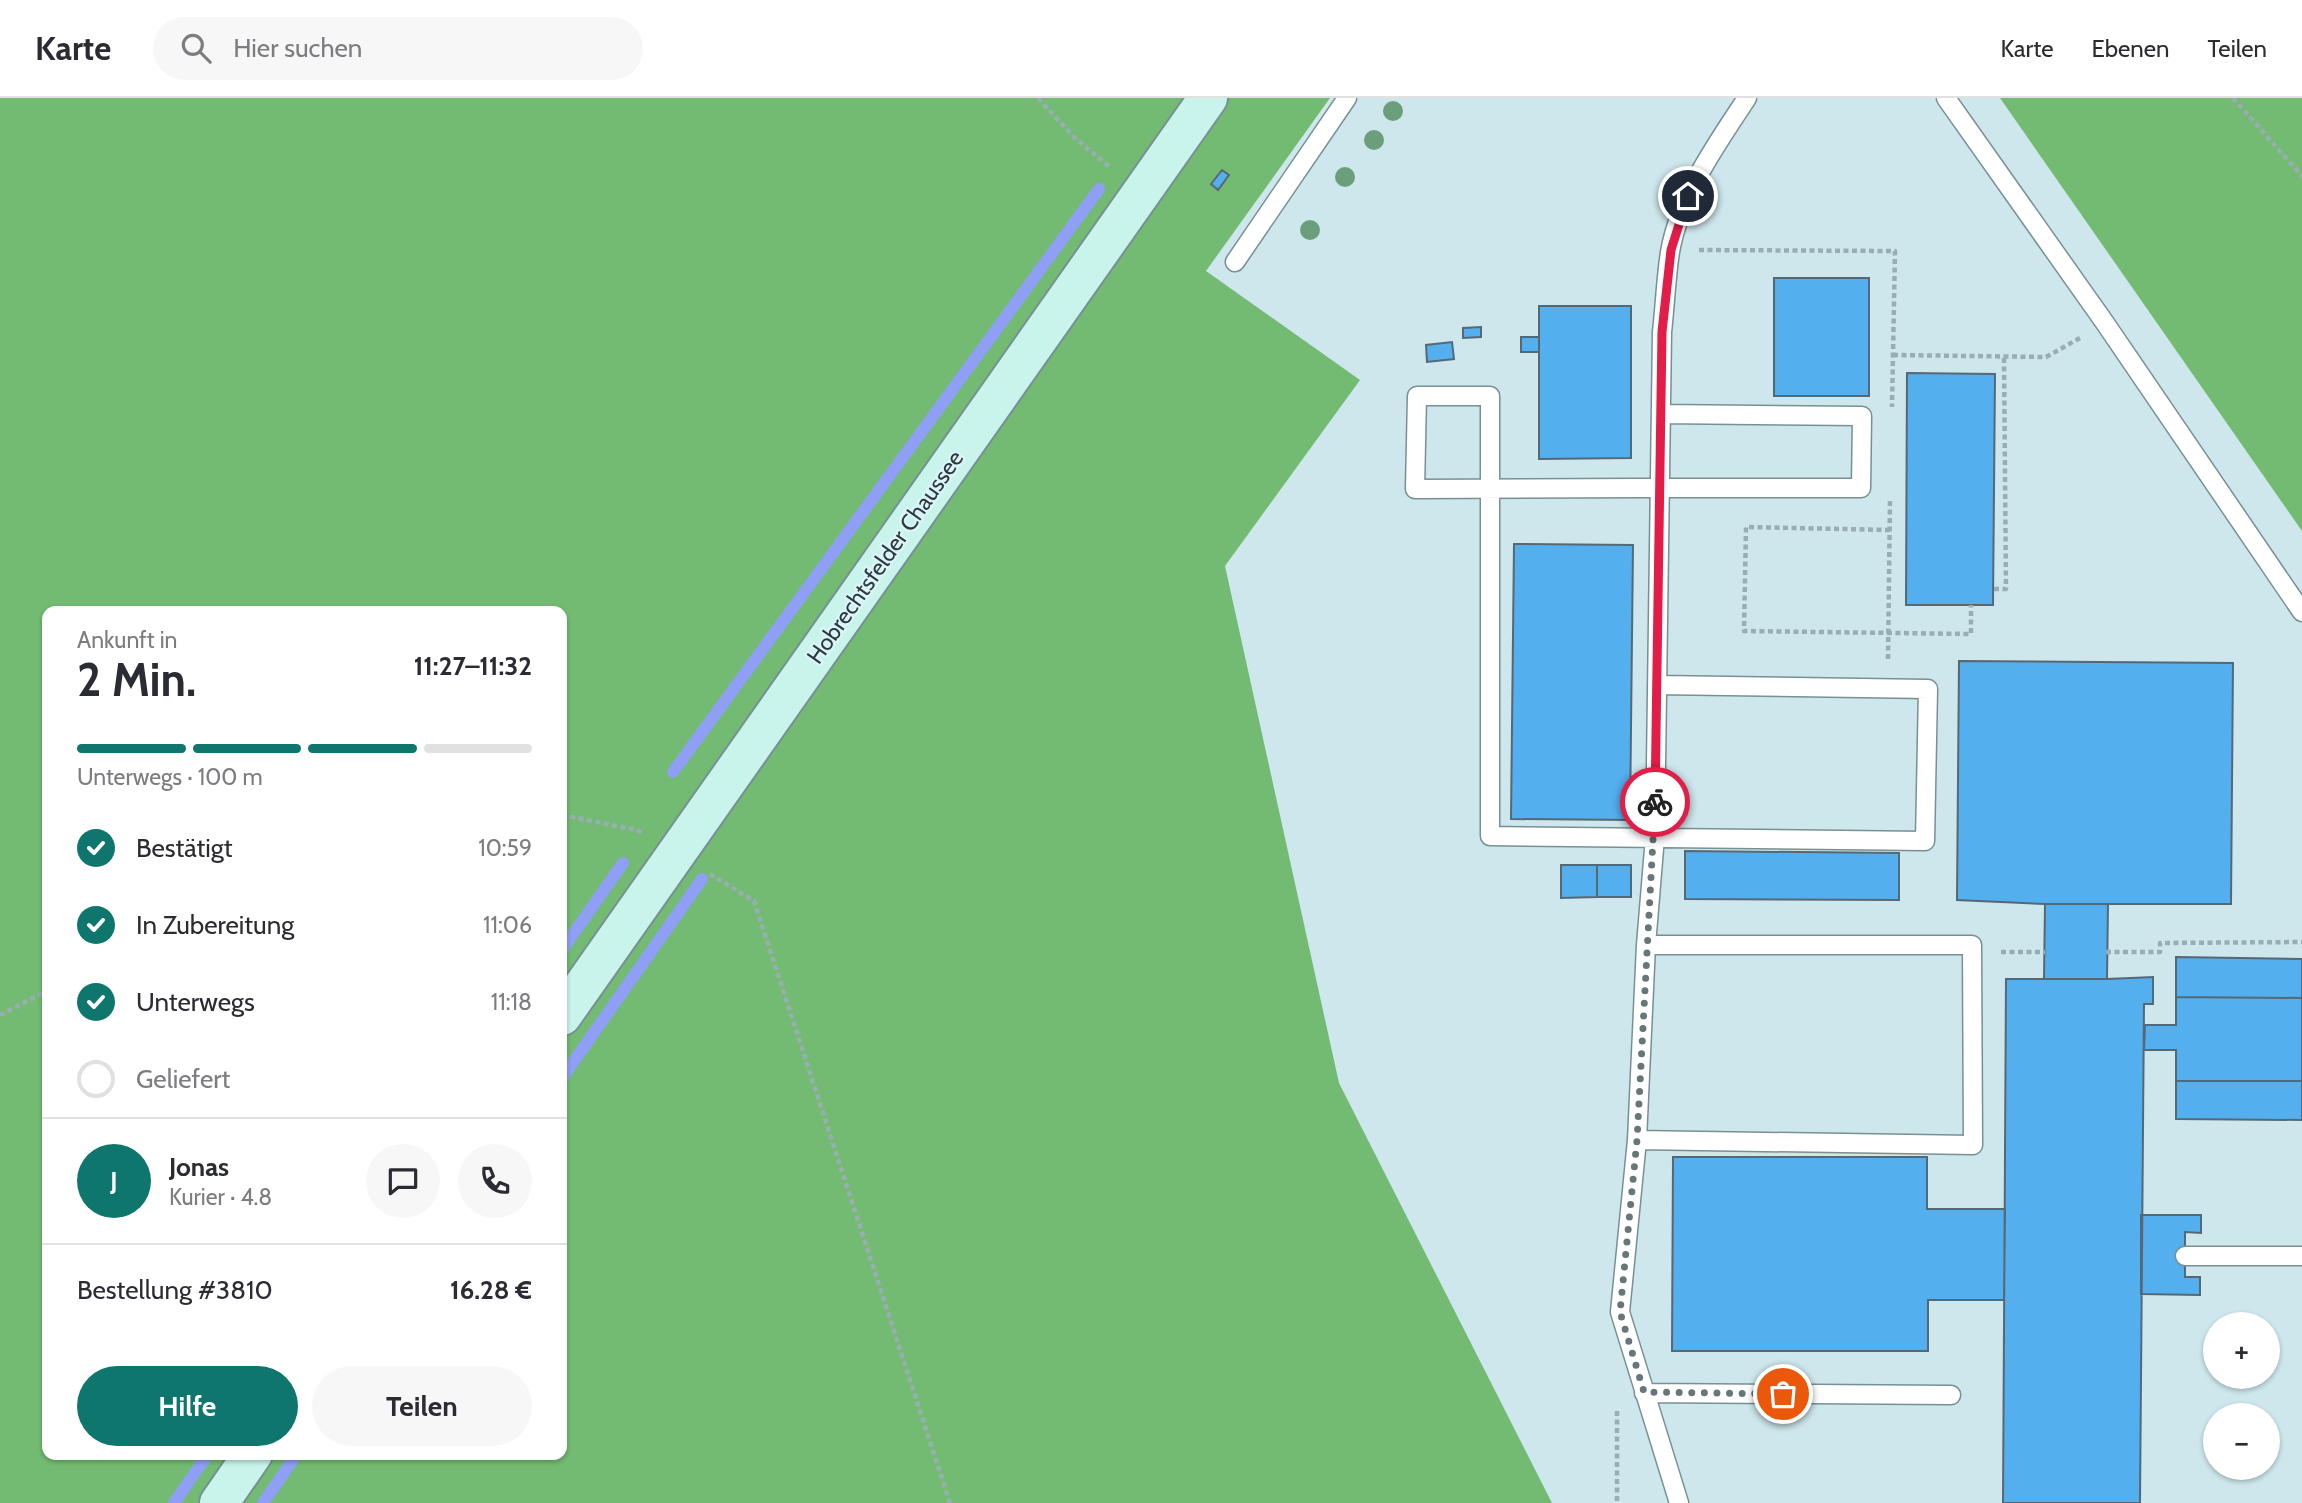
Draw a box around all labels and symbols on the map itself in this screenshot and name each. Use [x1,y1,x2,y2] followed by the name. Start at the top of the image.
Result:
[1658,166,1718,226] pin
[801,445,969,669] street label: Hobrechtsfelder Chaussee
[1620,767,1690,837] courier
[1753,1364,1813,1424] pin

